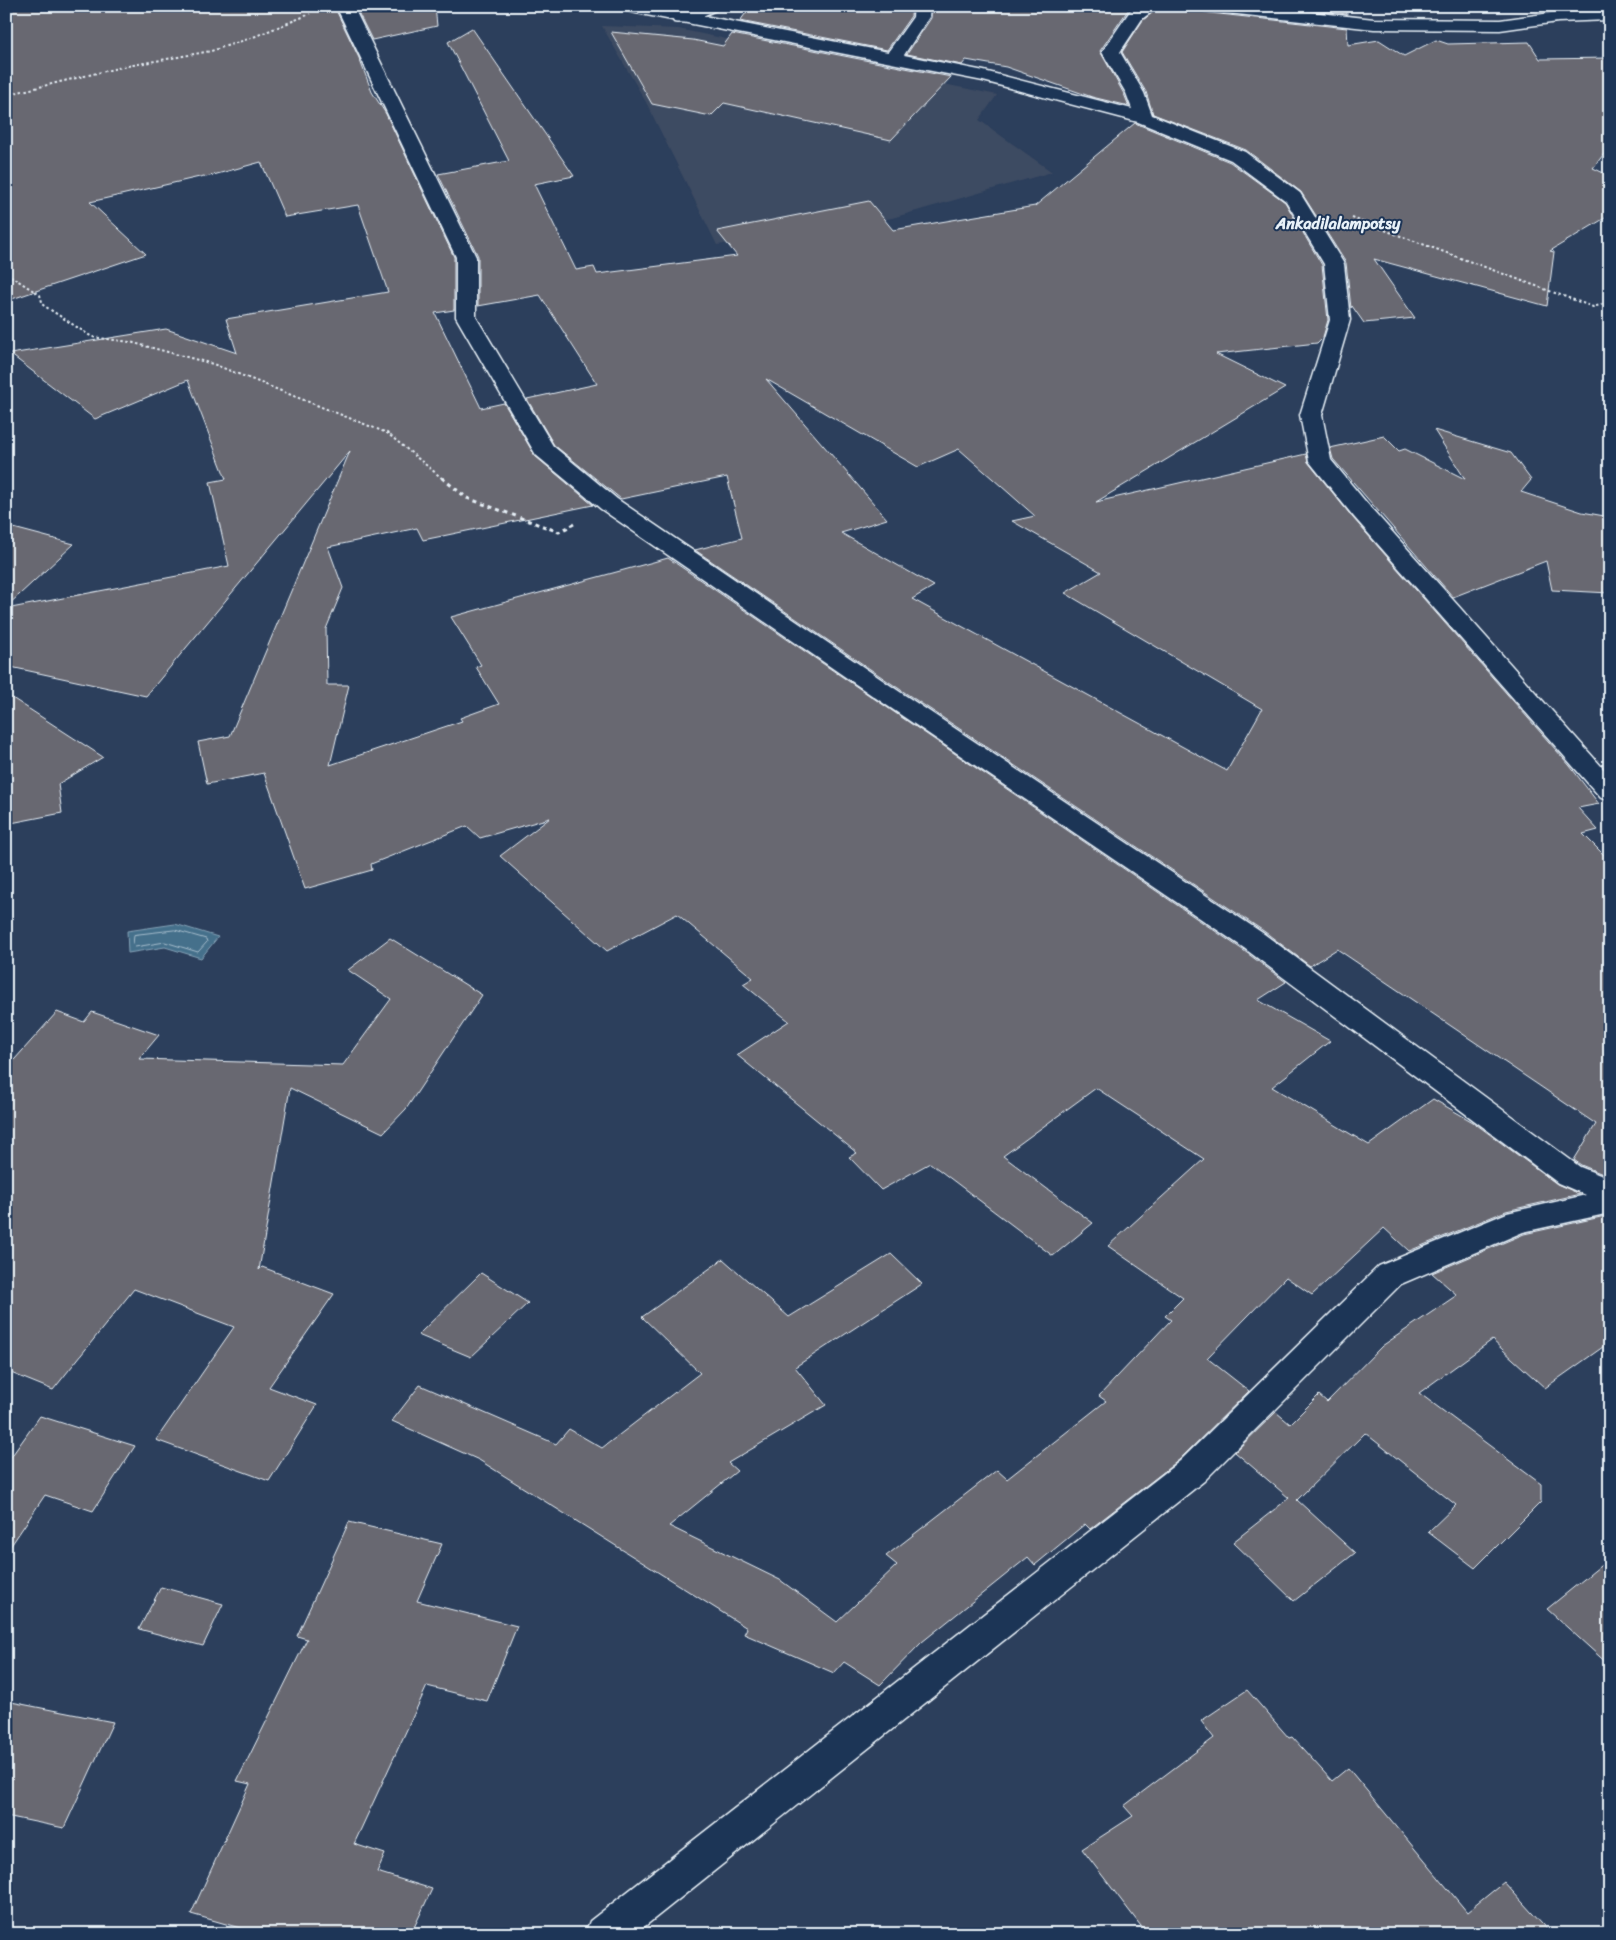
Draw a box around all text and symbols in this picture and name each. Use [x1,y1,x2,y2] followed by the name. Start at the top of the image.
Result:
[1275,209,1401,238] district label: Ankadilalampotsy

